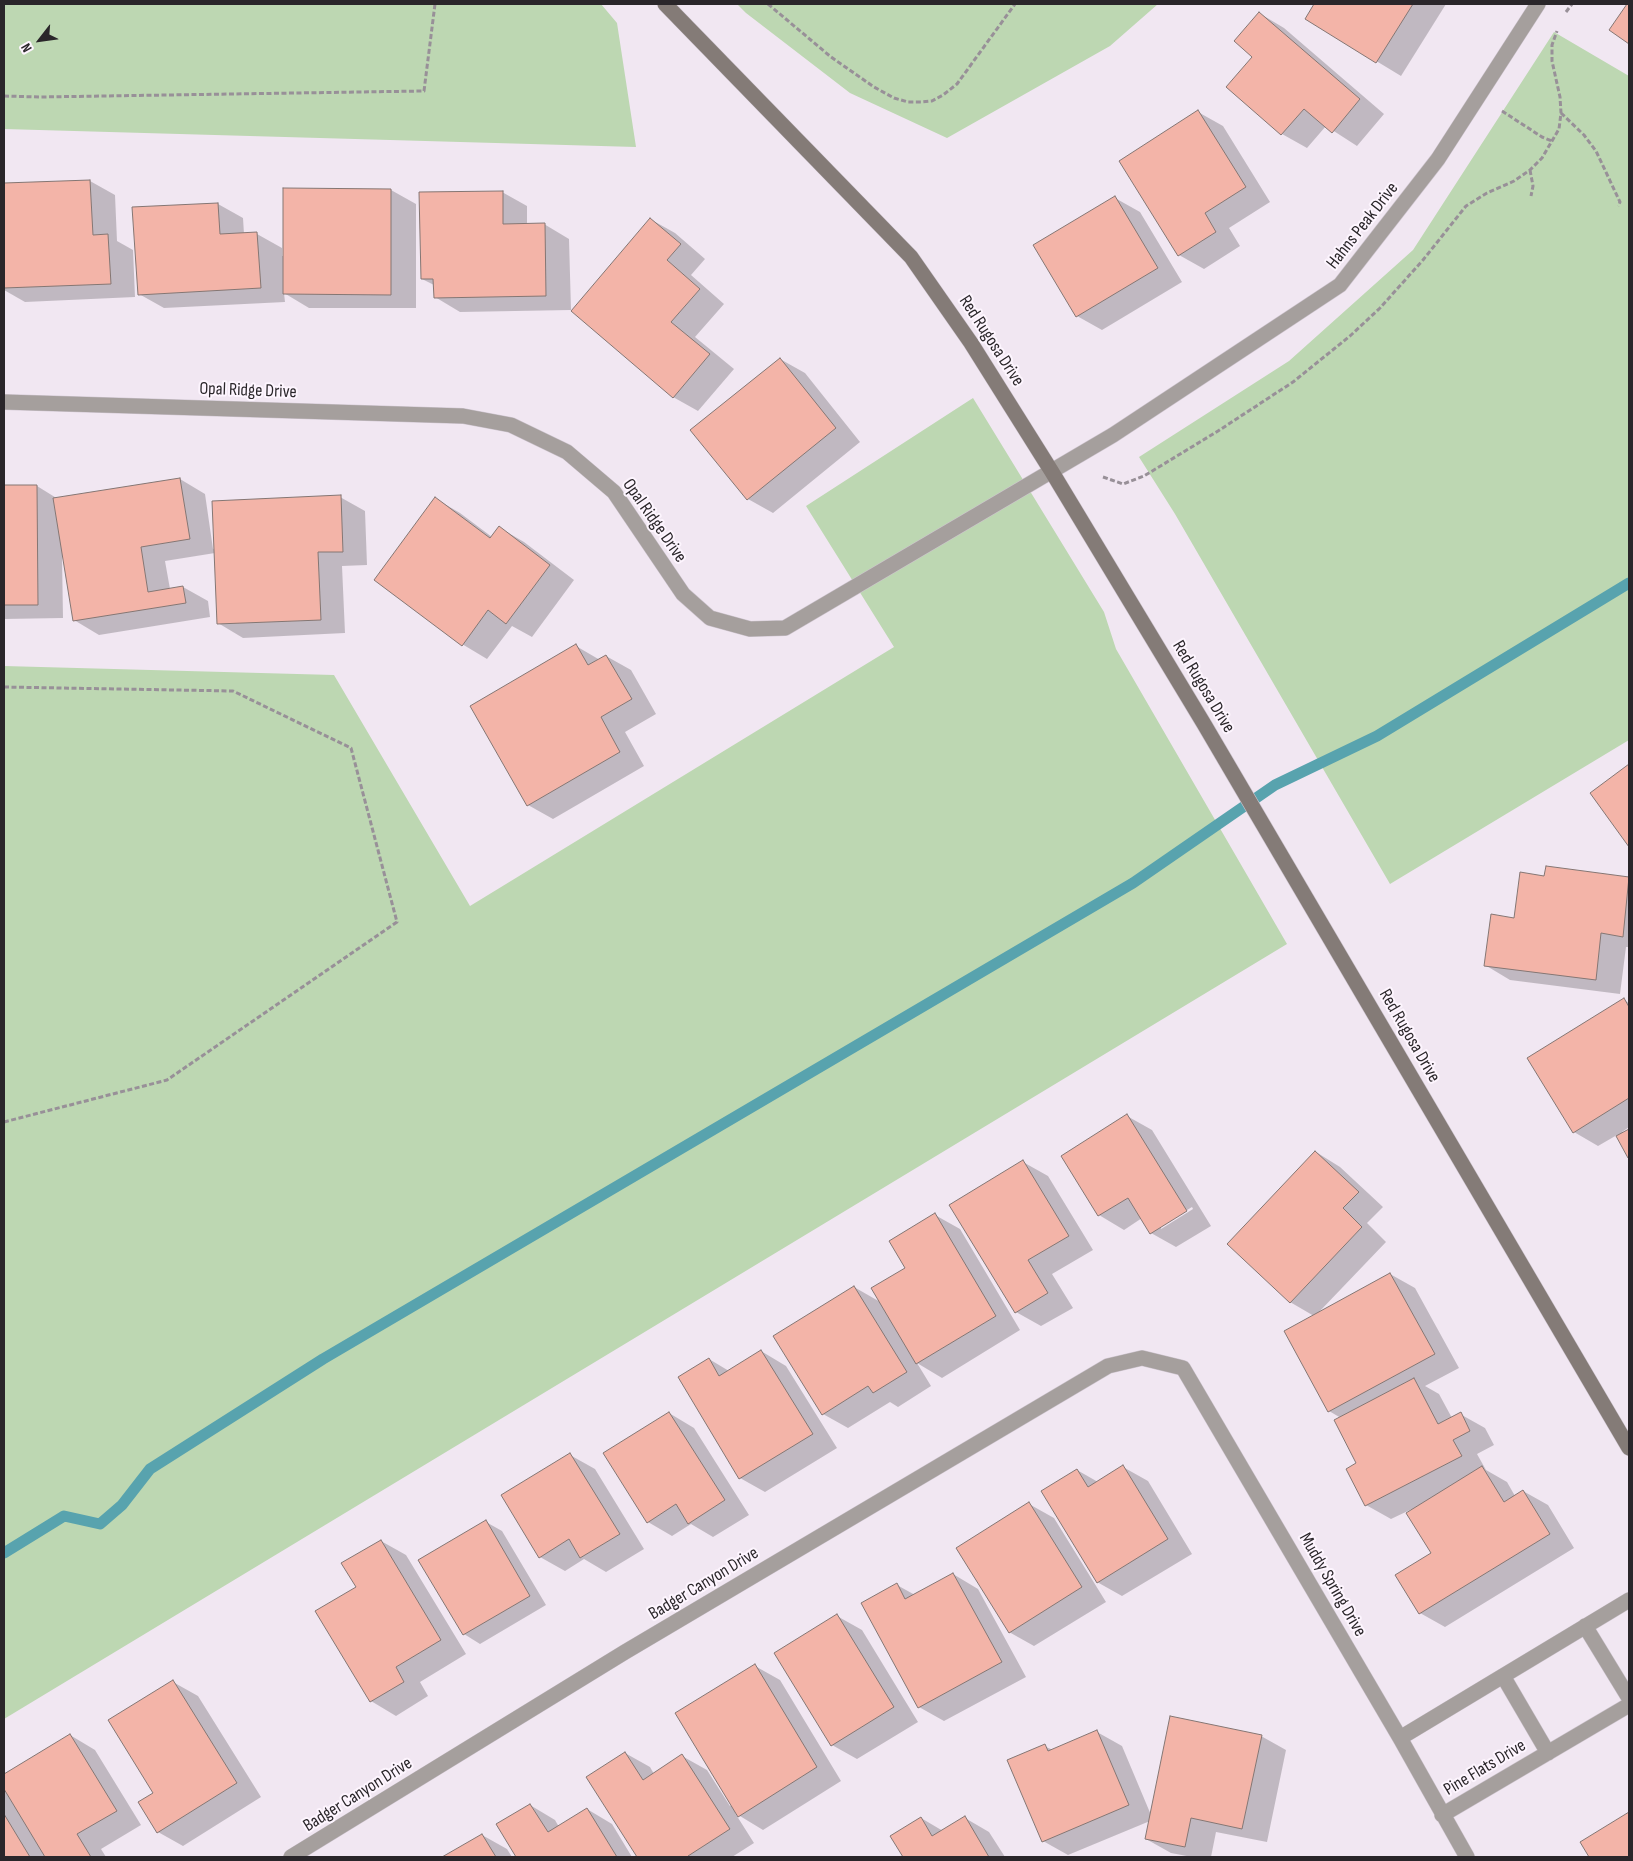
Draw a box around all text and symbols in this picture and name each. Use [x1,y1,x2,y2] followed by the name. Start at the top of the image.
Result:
[15,15,65,65] north arrow
[17,40,36,55] text: N
[1323,178,1403,274] street label: Hahns Peak Drive
[954,292,1028,390] street label: Red Rugosa Drive
[199,379,297,403] street label: Opal Ridge Drive
[617,475,691,567] street label: Opal Ridge Drive
[1167,637,1239,737] street label: Red Rugosa Drive
[1374,986,1444,1086] street label: Red Rugosa Drive
[1294,1529,1370,1641] street label: Muddy Spring Drive
[645,1543,763,1625] street label: Badger Canyon Drive
[1440,1735,1530,1801] street label: Pine Flats Drive
[300,1753,416,1837] street label: Badger Canyon Drive

